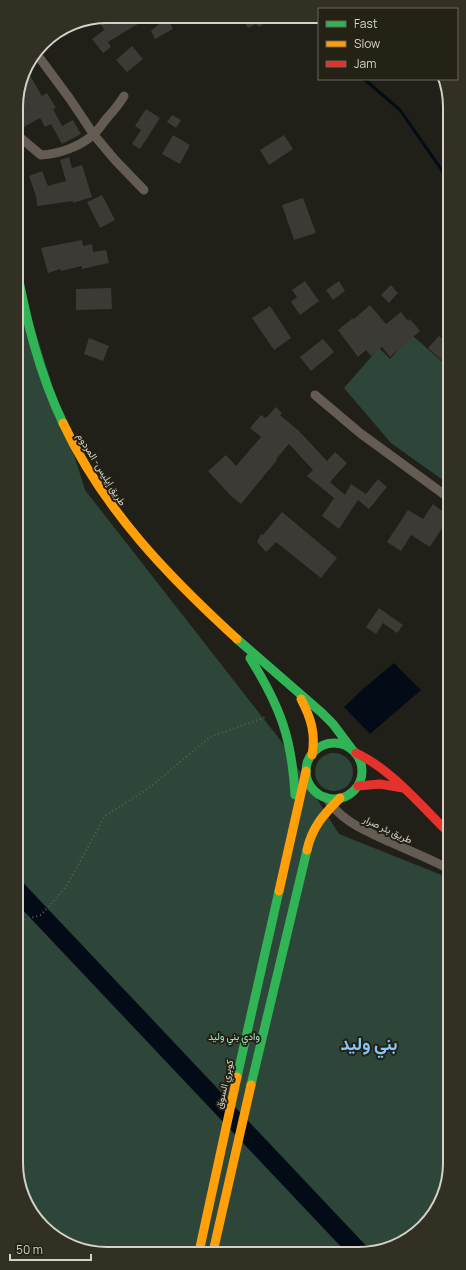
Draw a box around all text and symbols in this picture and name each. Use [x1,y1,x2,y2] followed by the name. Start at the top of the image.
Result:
[318,8,458,80] legend
[354,15,378,32] text: Fast
[354,35,380,52] text: Slow
[354,55,376,72] text: Jam
[74,430,130,508] street label: طريق إيليس- المردوم
[360,811,415,847] street label: طريق بئر صرار
[208,1029,260,1045] park label: وادي بني وليد
[340,1031,398,1059] district label: بني وليد
[212,1058,238,1110] street label: كوبري السوق
[10,1236,91,1262] scale bar
[16,1241,43,1258] text: 50 m

